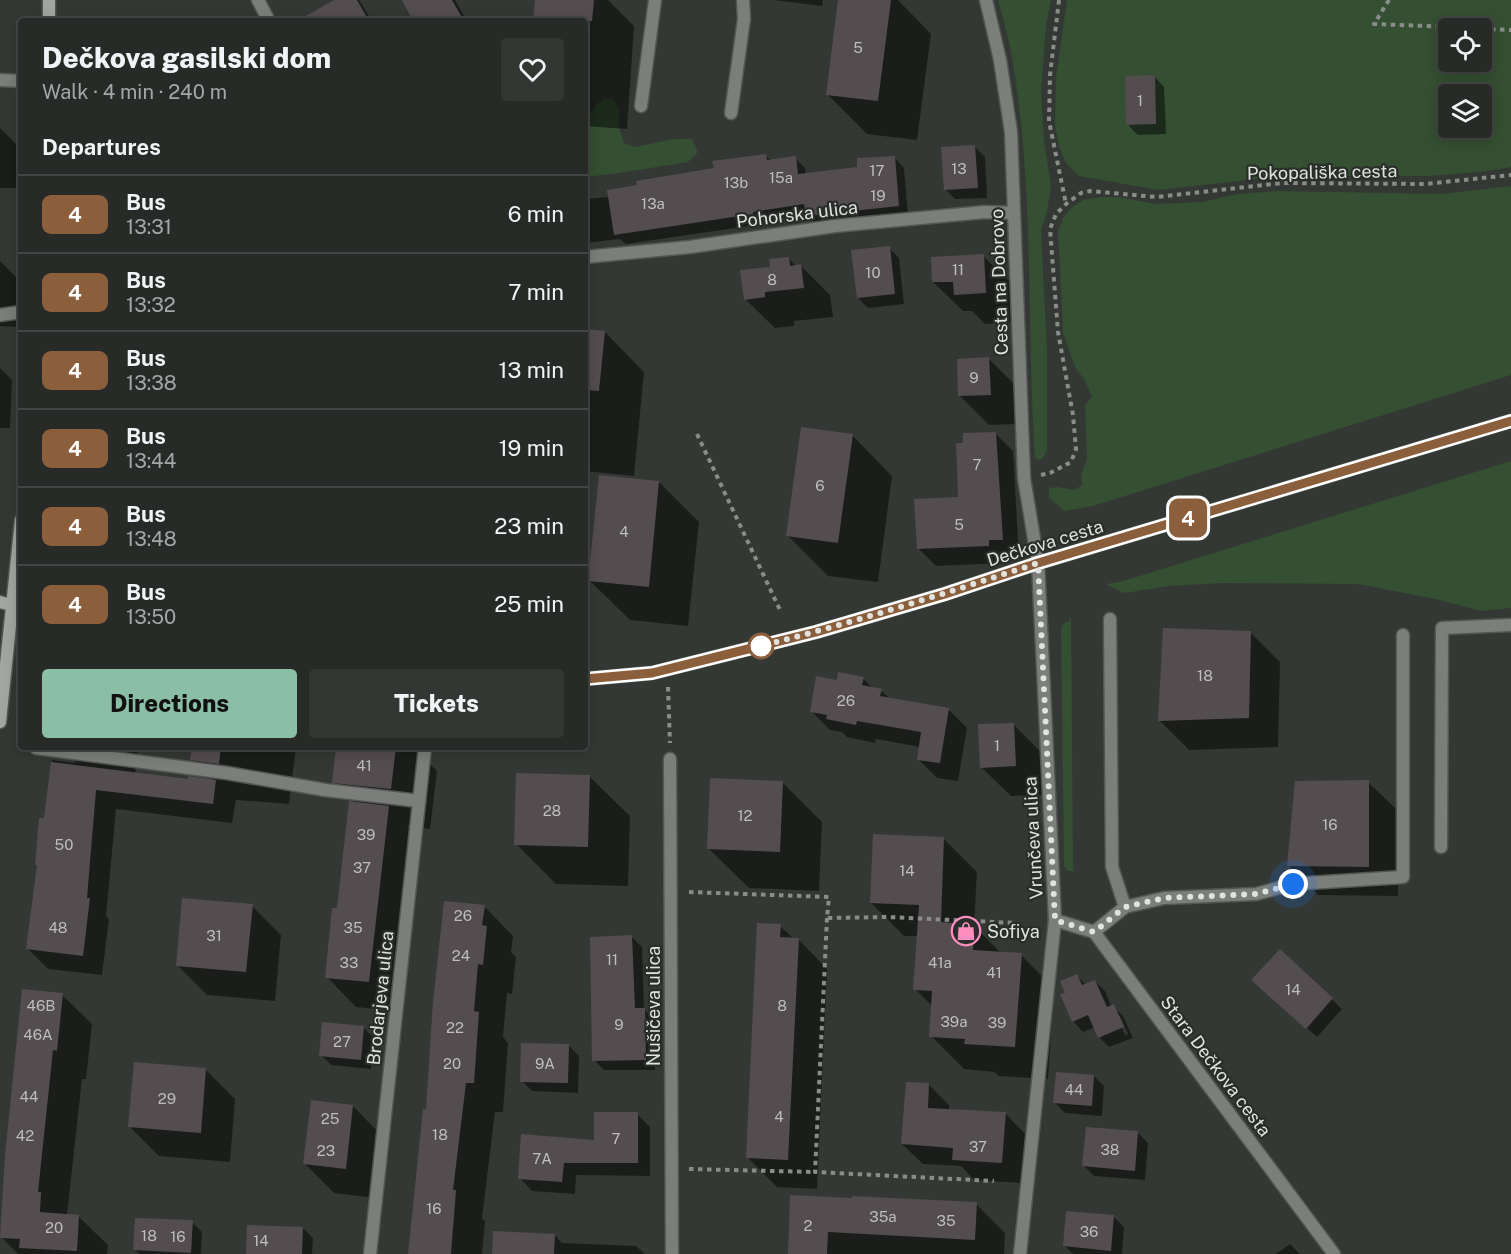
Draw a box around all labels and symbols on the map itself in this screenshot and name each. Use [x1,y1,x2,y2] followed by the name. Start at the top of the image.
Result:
[853,39,863,56] house number: 5
[1137,92,1143,109] house number: 1
[951,160,967,177] house number: 13
[1247,160,1397,184] street label: Pokopališka cesta
[869,162,885,179] house number: 17
[769,169,793,186] house number: 15a
[724,174,748,191] house number: 13b
[870,187,886,204] house number: 19
[641,195,665,212] house number: 13a
[735,196,859,232] street label: Pohorska ulica
[986,208,1012,356] street label: Cesta na Dobrovo
[952,261,964,278] house number: 11
[865,264,881,281] house number: 10
[767,271,777,288] house number: 8
[969,369,979,386] house number: 9
[972,456,982,473] house number: 7
[815,477,825,494] house number: 6
[1168,498,1208,538] line badge: 4
[984,515,1106,571] street label: Dečkova cesta
[954,516,964,533] house number: 5
[619,523,629,540] house number: 4
[748,633,774,659] unlabelled marker
[1197,667,1213,684] house number: 18
[837,692,855,709] house number: 26
[994,737,1000,754] house number: 1
[356,757,372,774] house number: 41
[1019,776,1047,900] street label: Vrunčeva ulica
[543,802,561,819] house number: 28
[737,807,753,824] house number: 12
[1322,816,1338,833] house number: 16
[357,826,375,843] house number: 39
[55,836,73,853] house number: 50
[353,859,371,876] house number: 37
[899,862,915,879] house number: 14
[1278,869,1308,899] your location
[454,907,472,924] house number: 26
[950,915,982,947] shop icon: Sofiya
[48,919,68,936] house number: 48
[343,919,363,936] house number: 35
[987,921,1040,942] place label: Sofiya
[206,927,222,944] house number: 31
[363,930,397,1066] street label: Brodarjeva ulica
[643,946,664,1066] street label: Nušičeva ulica
[452,947,470,964] house number: 24
[606,951,618,968] house number: 11
[340,954,358,971] house number: 33
[928,954,952,971] house number: 41a
[986,964,1002,981] house number: 41
[1285,981,1301,998] house number: 14
[1156,992,1276,1140] street label: Stara Dečkova cesta
[27,997,55,1014] house number: 46B
[777,997,787,1014] house number: 8
[940,1013,968,1030] house number: 39a
[988,1014,1006,1031] house number: 39
[614,1016,624,1033] house number: 9
[446,1019,464,1036] house number: 22
[23,1026,53,1043] house number: 46A
[333,1033,351,1050] house number: 27
[443,1055,461,1072] house number: 20
[535,1055,555,1072] house number: 9A
[1065,1081,1083,1098] house number: 44
[20,1088,38,1105] house number: 44
[158,1090,176,1107] house number: 29
[774,1108,784,1125] house number: 4
[321,1110,339,1127] house number: 25
[432,1126,448,1143] house number: 18
[16,1127,34,1144] house number: 42
[611,1130,621,1147] house number: 7
[969,1138,987,1155] house number: 37
[1100,1141,1120,1158] house number: 38
[317,1142,335,1159] house number: 23
[532,1150,552,1167] house number: 7A
[426,1200,442,1217] house number: 16
[869,1208,897,1225] house number: 35a
[936,1212,956,1229] house number: 35
[804,1217,813,1234] house number: 2
[45,1219,63,1236] house number: 20
[1080,1223,1098,1240] house number: 36
[141,1227,157,1244] house number: 18
[170,1228,186,1245] house number: 16
[253,1232,269,1249] house number: 14

